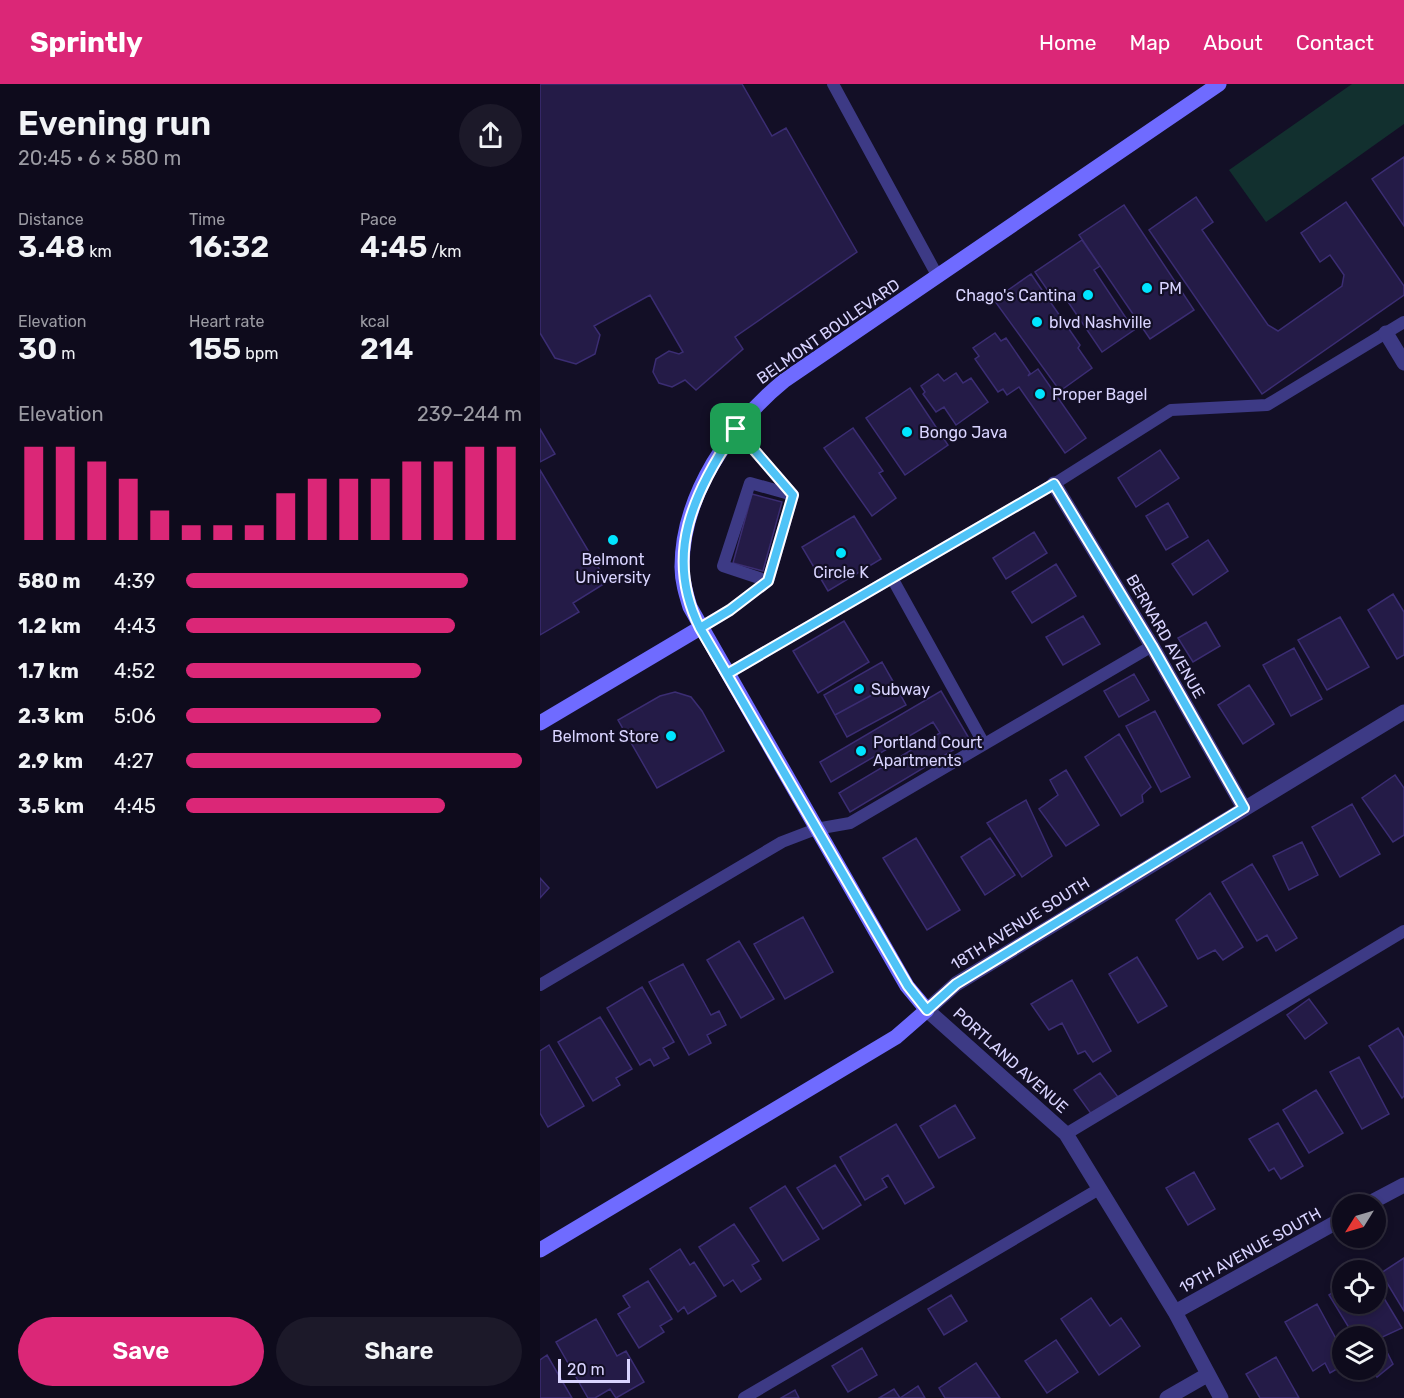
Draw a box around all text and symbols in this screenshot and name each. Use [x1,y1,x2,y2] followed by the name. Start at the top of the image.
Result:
[30,26,143,59] text: Sprintly
[1039,30,1096,55] text: Home
[1129,30,1170,55] text: Map
[1203,30,1263,55] text: About
[1296,30,1374,55] text: Contact
[18,104,211,143] text: Evening run
[459,104,522,167] button: share
[18,146,181,170] text: 20:45 · 6 × 580 m
[18,210,84,229] text: Distance
[189,210,225,229] text: Time
[360,210,397,229] text: Pace
[18,229,85,265] text: 3.48
[189,229,269,265] text: 16:32
[360,229,427,265] text: 4:45
[85,242,112,261] text: km
[427,242,462,261] text: /km
[753,275,903,388] street label: BELMONT BOULEVARD
[1159,279,1182,298] place label: PM
[1140,281,1154,295] marker: PM
[956,286,1076,305] place label: Chago's Cantina
[1081,288,1095,302] marker: Chago's Cantina
[18,312,87,331] text: Elevation
[189,312,264,331] text: Heart rate
[360,312,389,331] text: kcal
[1049,313,1152,332] place label: blvd Nashville
[1030,315,1044,329] marker: blvd Nashville
[18,331,57,367] text: 30
[189,331,241,367] text: 155
[360,331,413,367] text: 214
[57,344,76,363] text: m
[241,344,279,363] text: bpm
[1052,385,1147,404] place label: Proper Bagel
[1033,387,1047,401] marker: Proper Bagel
[18,402,104,426] text: Elevation
[417,402,522,426] text: 239–244 m
[710,403,761,454] pin
[719,412,752,445] icon: arrive
[919,423,1007,442] place label: Bongo Java
[900,425,914,439] marker: Bongo Java
[606,533,620,547] marker: Belmont University
[834,546,848,560] marker: Circle K
[575,550,651,587] place label: Belmont University
[813,563,869,582] place label: Circle K
[18,569,81,593] text: 580 m
[114,569,155,593] text: 4:39
[1122,571,1209,702] street label: BERNARD AVENUE
[18,614,81,638] text: 1.2 km
[114,614,156,638] text: 4:43
[18,659,79,683] text: 1.7 km
[114,659,155,683] text: 4:52
[871,680,930,699] place label: Subway
[852,682,866,696] marker: Subway
[18,704,84,728] text: 2.3 km
[114,704,156,728] text: 5:06
[552,727,659,746] place label: Belmont Store
[664,729,678,743] marker: Belmont Store
[873,733,982,770] place label: Portland Court Apartments
[854,744,868,758] marker: Portland Court Apartments
[18,749,83,773] text: 2.9 km
[114,749,154,773] text: 4:27
[18,794,84,818] text: 3.5 km
[114,794,156,818] text: 4:45
[947,873,1093,974] street label: 18TH AVENUE SOUTH
[949,1004,1072,1117] street label: PORTLAND AVENUE
[1332,1194,1386,1248] north arrow
[1332,1194,1386,1380] map controls
[1176,1204,1325,1297] street label: 19TH AVENUE SOUTH
[1332,1260,1386,1314] button: locate
[18,1317,264,1386] button: Save
[276,1317,522,1386] button: Share
[1332,1326,1386,1380] button: layers
[558,1356,630,1384] scale bar
[567,1360,605,1379] text: 20 m

